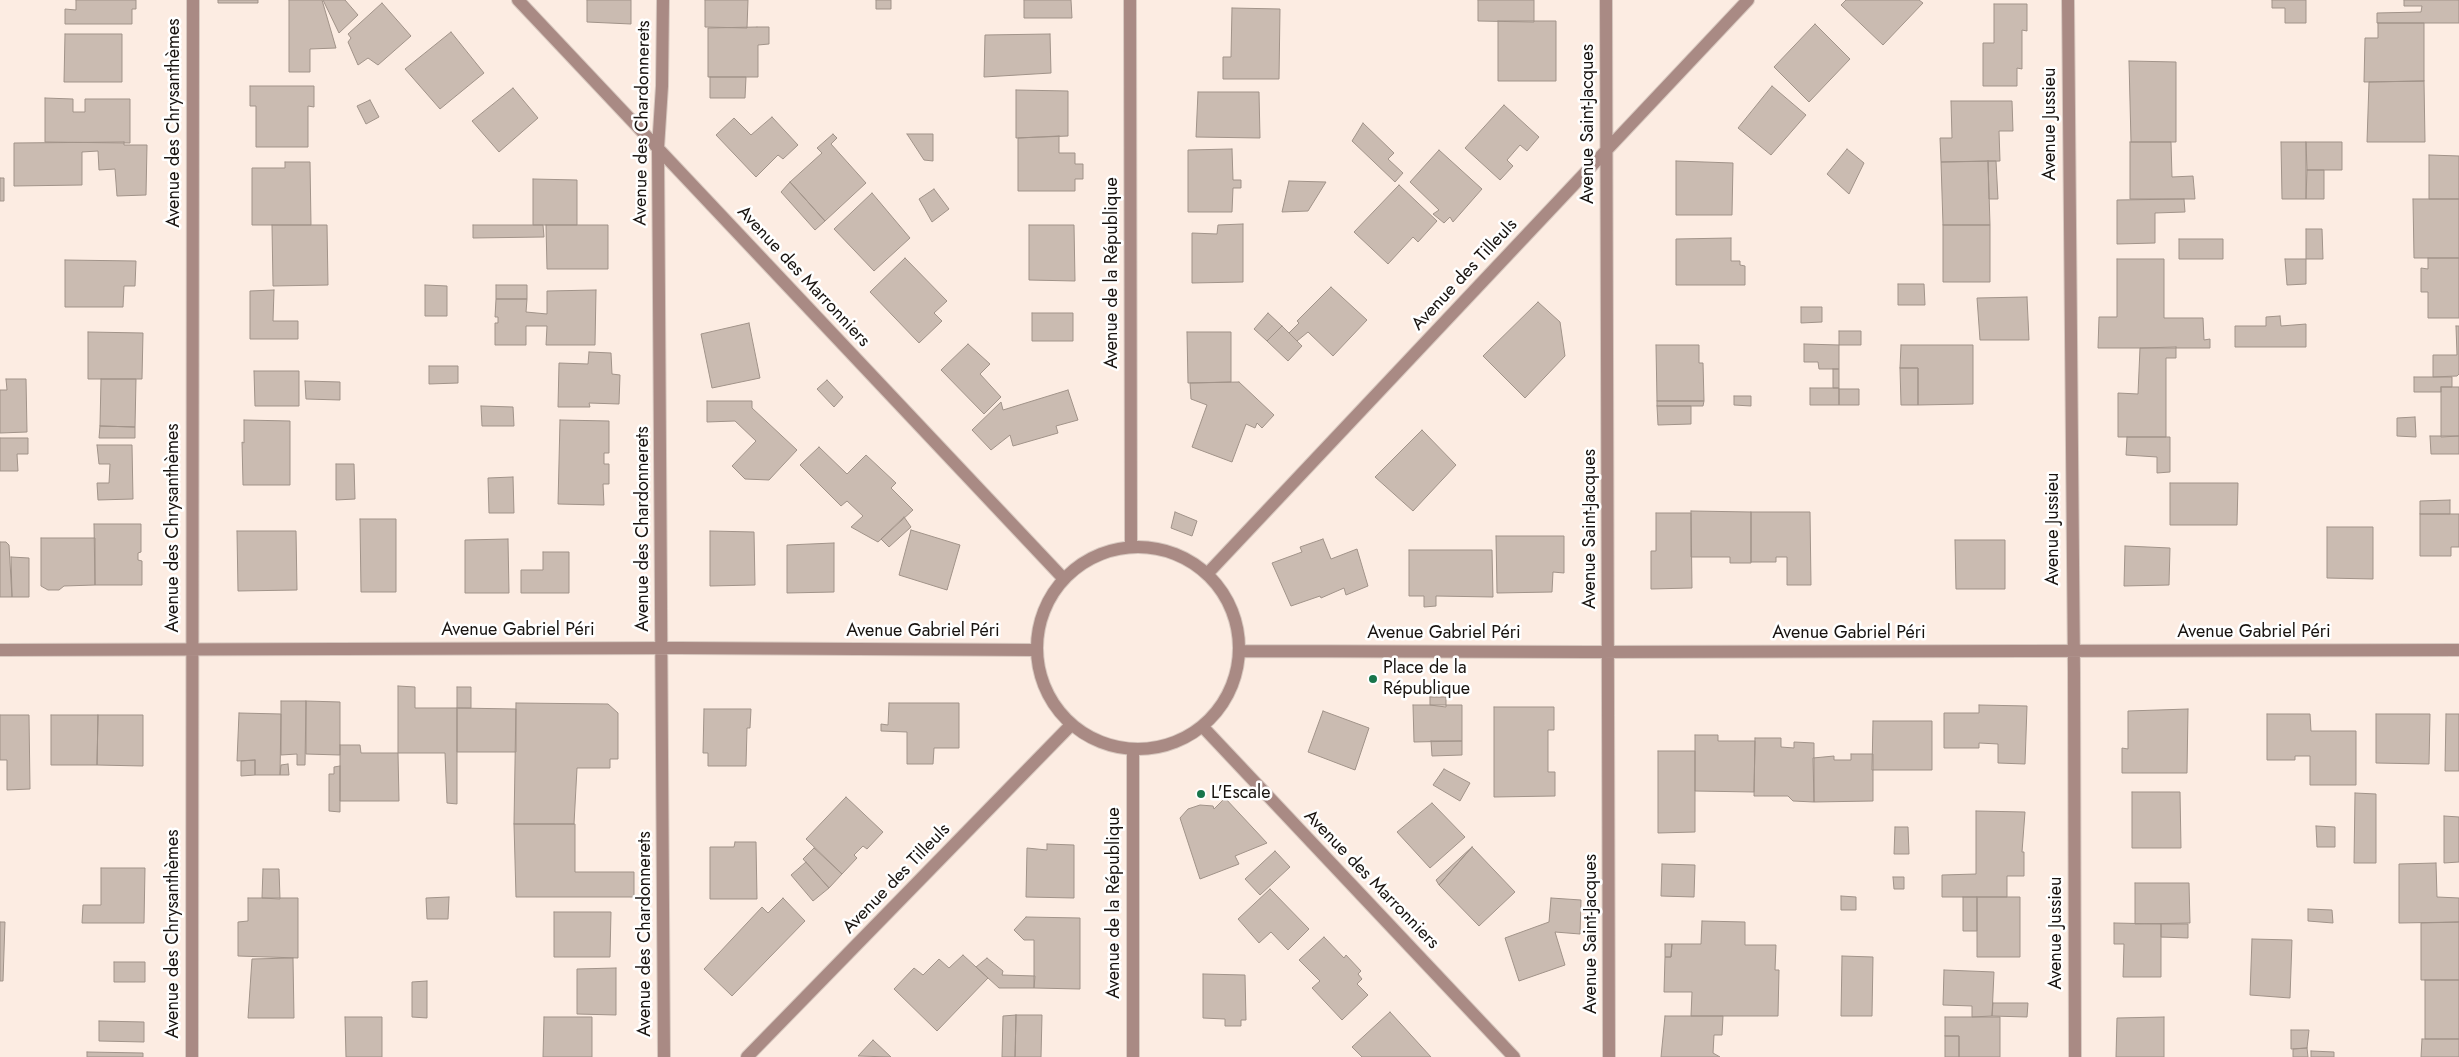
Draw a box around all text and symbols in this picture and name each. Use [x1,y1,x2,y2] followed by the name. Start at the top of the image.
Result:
[164,18,186,228] street label: Avenue des Chrysanthèmes
[630,20,656,226] street label: Avenue des Chardonnerets
[1578,44,1600,204] street label: Avenue Saint-Jacques
[2040,67,2062,181] street label: Avenue Jussieu
[1102,177,1124,369] street label: Avenue de la République
[732,202,874,352] street label: Avenue des Marronniers
[1408,215,1522,335] street label: Avenue des Tilleuls
[163,423,185,633] street label: Avenue des Chrysanthèmes
[633,426,655,632] street label: Avenue des Chardonnerets
[1580,449,1602,609] street label: Avenue Saint-Jacques
[2043,472,2065,586] street label: Avenue Jussieu
[441,620,595,642] street label: Avenue Gabriel Péri
[846,621,1000,643] street label: Avenue Gabriel Péri
[2177,622,2331,644] street label: Avenue Gabriel Péri
[1367,623,1521,645] street label: Avenue Gabriel Péri
[1772,623,1926,645] street label: Avenue Gabriel Péri
[1383,658,1470,701] place label: Place de la République
[1367,673,1379,685] marker: Place de la République
[1211,783,1270,805] place label: L'Escale
[1195,788,1207,800] marker: L'Escale
[1299,806,1443,954] street label: Avenue des Marronniers
[1104,807,1126,999] street label: Avenue de la République
[839,819,955,939] street label: Avenue des Tilleuls
[163,829,185,1039] street label: Avenue des Chrysanthèmes
[635,831,657,1037] street label: Avenue des Chardonnerets
[1581,854,1603,1014] street label: Avenue Saint-Jacques
[2046,876,2068,990] street label: Avenue Jussieu

